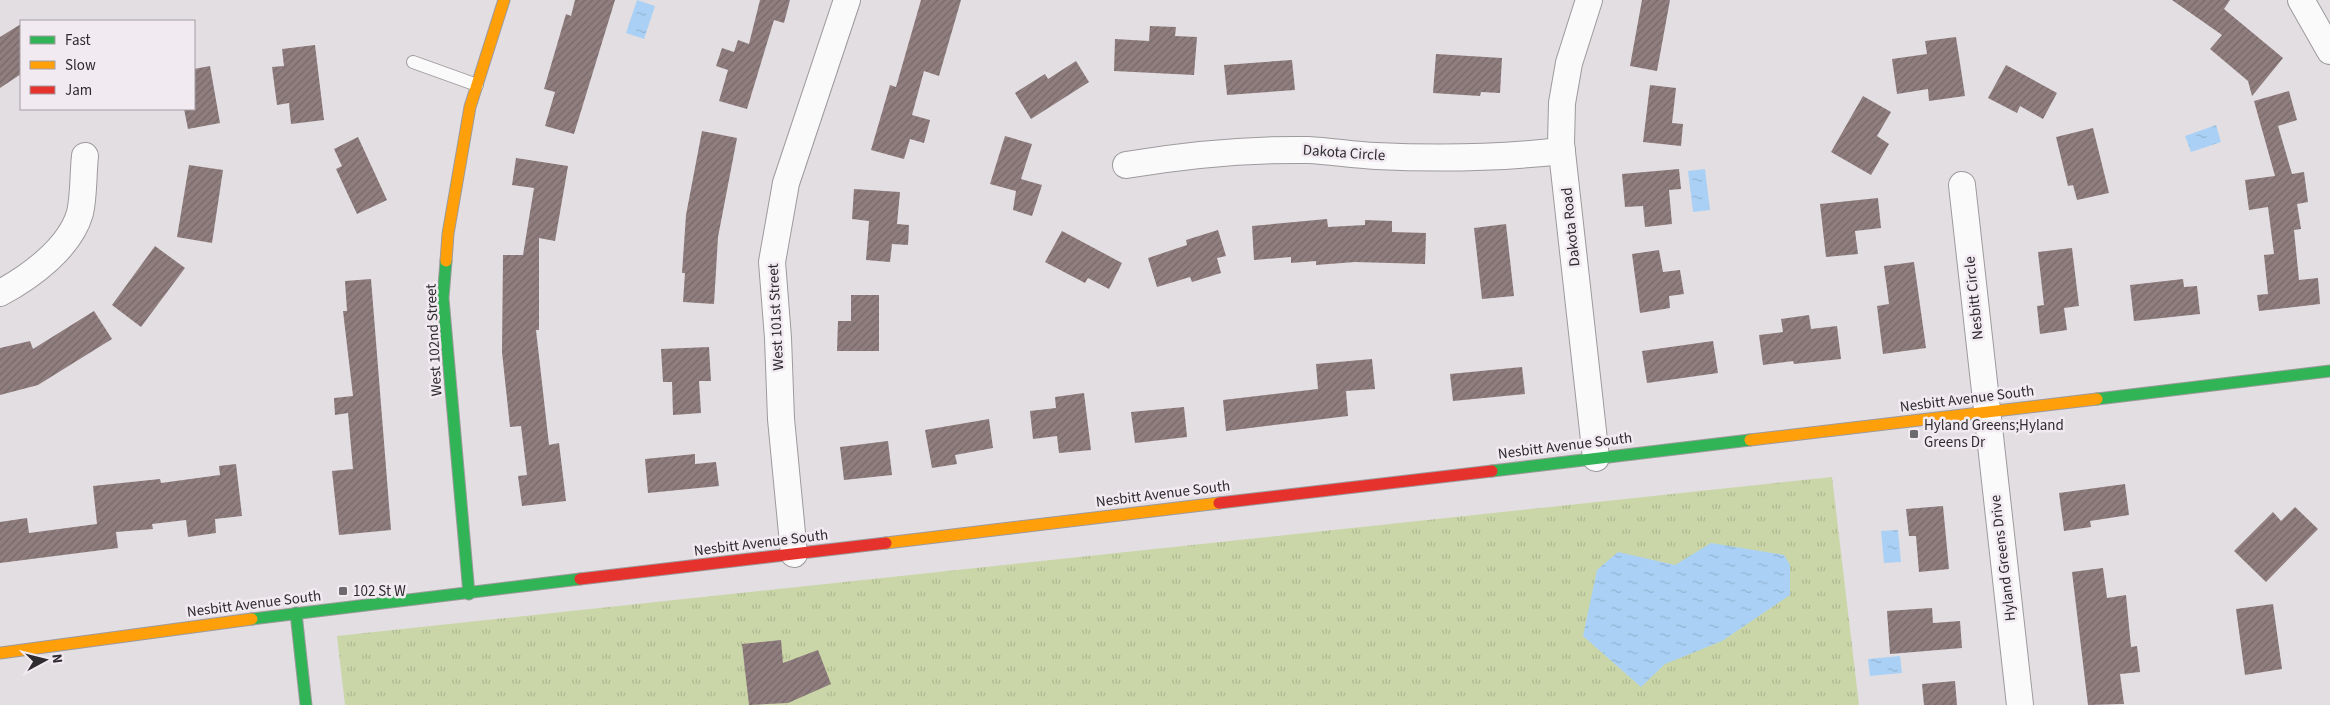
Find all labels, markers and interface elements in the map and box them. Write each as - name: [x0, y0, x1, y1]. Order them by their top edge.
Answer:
- legend: [20, 20, 195, 110]
- text: Fast: [65, 30, 91, 51]
- text: Slow: [65, 55, 96, 76]
- text: Jam: [65, 80, 92, 101]
- street label: Dakota Circle: [1302, 140, 1386, 166]
- street label: Dakota Road: [1556, 186, 1586, 268]
- street label: Nesbitt Circle: [1959, 255, 1989, 341]
- street label: West 101st Street: [763, 263, 789, 371]
- street label: West 102nd Street: [421, 283, 447, 397]
- street label: Nesbitt Avenue South: [1899, 380, 2035, 418]
- place label: Hyland Greens;Hyland Greens Dr: [1924, 415, 2064, 453]
- street label: Nesbitt Avenue South: [1497, 427, 1633, 465]
- marker: Hyland Greens;Hyland Greens Dr: [1908, 428, 1920, 440]
- street label: Nesbitt Avenue South: [1095, 475, 1231, 513]
- street label: Hyland Greens Drive: [1985, 494, 2021, 622]
- street label: Nesbitt Avenue South: [693, 524, 829, 562]
- place label: 102 St W: [353, 581, 406, 602]
- street label: Nesbitt Avenue South: [186, 585, 322, 623]
- marker: 102 St W: [337, 585, 349, 597]
- north arrow: [20, 635, 70, 685]
- text: N: [46, 653, 67, 664]

